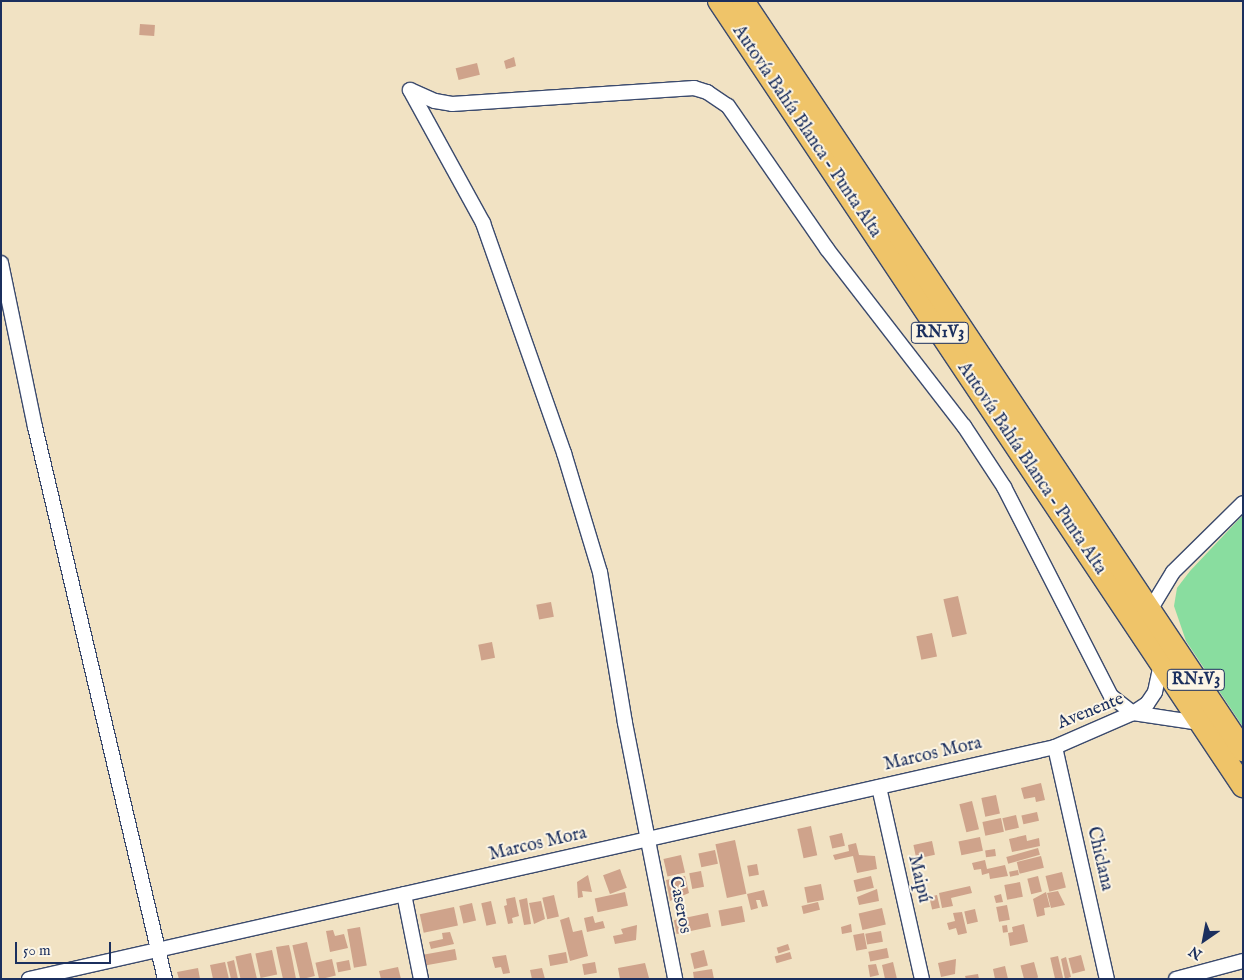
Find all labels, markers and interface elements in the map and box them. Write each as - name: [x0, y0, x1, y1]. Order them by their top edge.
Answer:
- street label: Autovía Bahía Blanca - Punta Alta: [727, 22, 885, 242]
- road number: RN1V3: [910, 319, 970, 346]
- street label: Autovía Bahía Blanca - Punta Alta: [952, 359, 1110, 579]
- road number: RN1V3: [1166, 666, 1226, 694]
- street label: Avenente: [1055, 689, 1127, 735]
- street label: Marcos Mora: [882, 733, 984, 777]
- street label: Marcos Mora: [487, 823, 589, 867]
- street label: Chiclana: [1081, 825, 1117, 893]
- street label: Maipú: [902, 853, 934, 905]
- street label: Caseros: [663, 875, 695, 935]
- north arrow: [1179, 915, 1229, 965]
- scale bar: [18, 932, 114, 964]
- text: 50 m: [23, 941, 51, 960]
- text: N: [1186, 942, 1206, 963]

